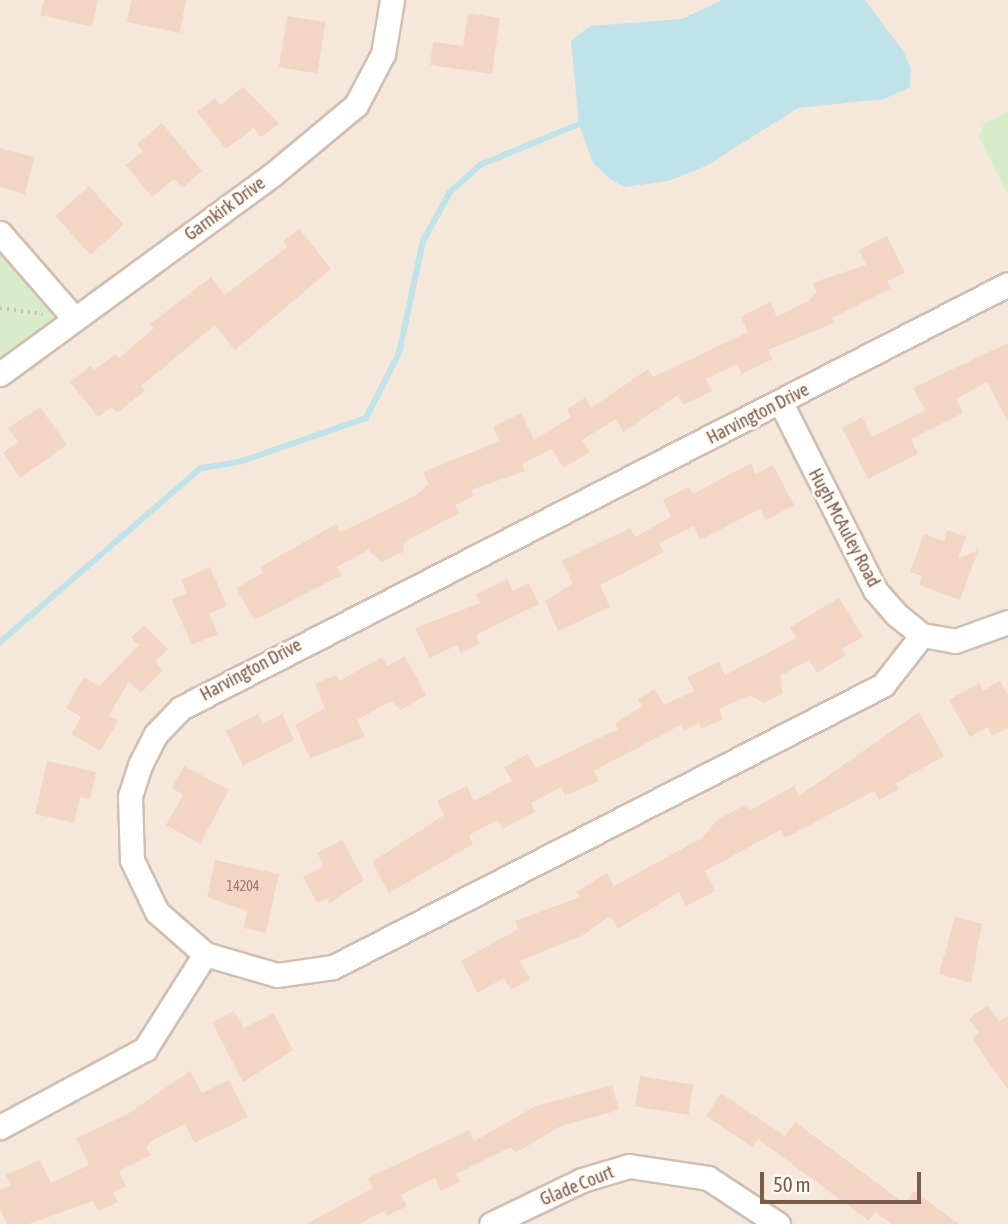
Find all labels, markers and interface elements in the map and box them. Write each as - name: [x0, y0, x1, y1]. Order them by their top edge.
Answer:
- street label: Garnkirk Drive: [181, 173, 269, 245]
- street label: Harvington Drive: [703, 379, 813, 449]
- street label: Hugh McAuley Road: [804, 465, 884, 591]
- street label: Harvington Drive: [197, 634, 305, 706]
- house number: 14204: [227, 878, 259, 894]
- scale bar: [763, 1158, 924, 1202]
- street label: Glade Court: [537, 1161, 617, 1211]
- text: 50 m: [773, 1172, 811, 1196]

